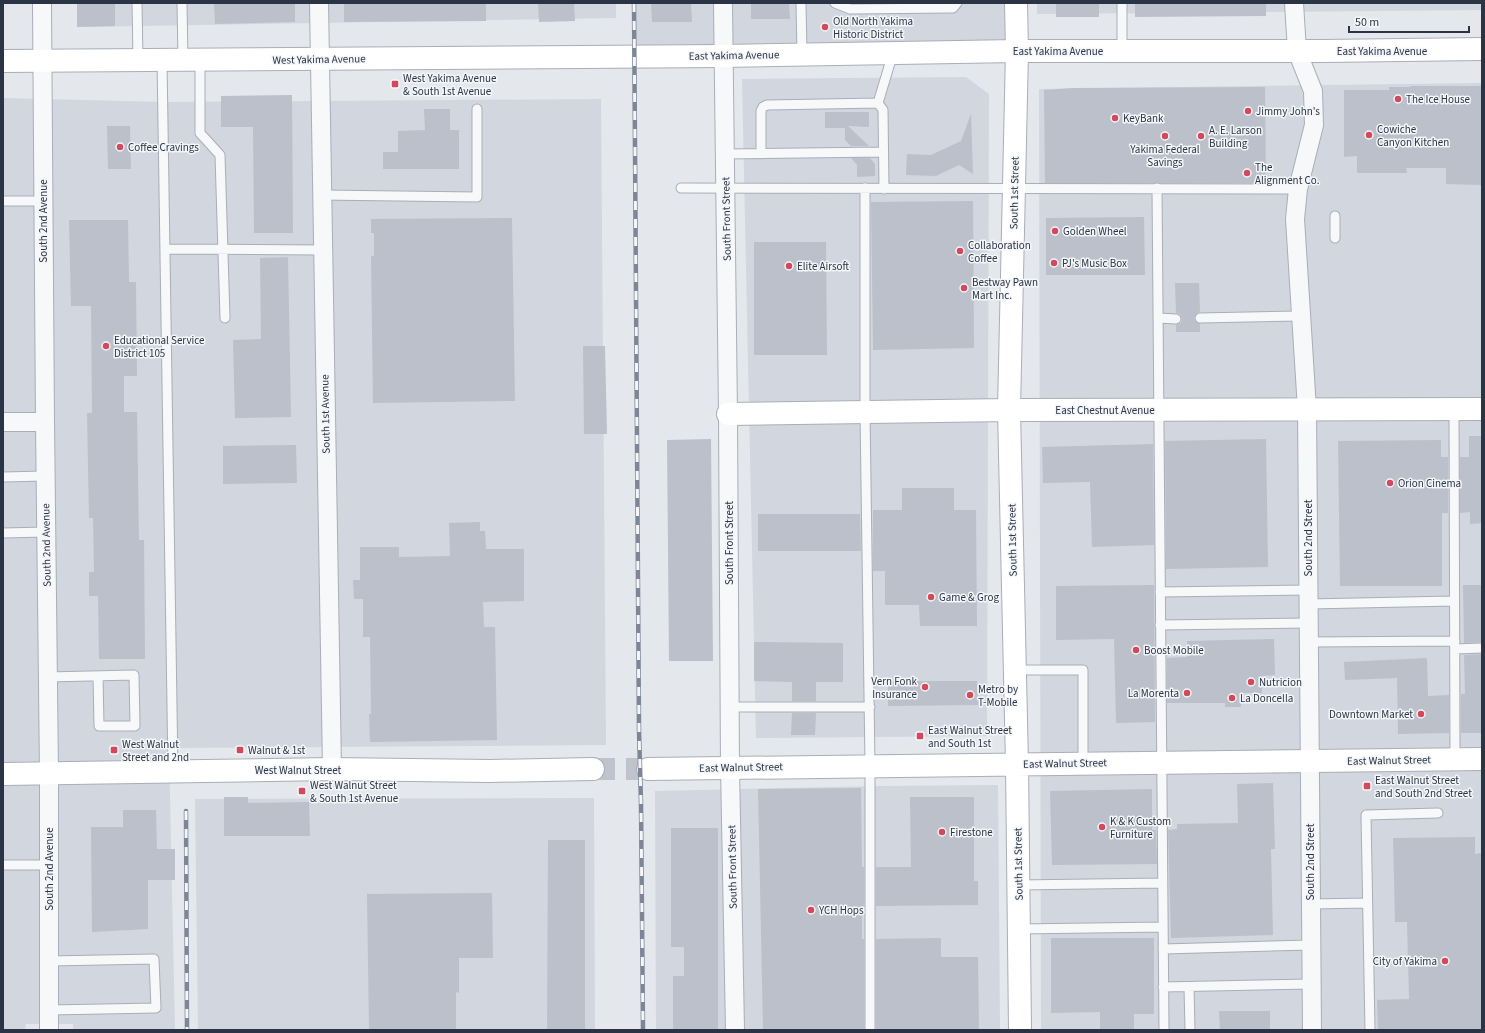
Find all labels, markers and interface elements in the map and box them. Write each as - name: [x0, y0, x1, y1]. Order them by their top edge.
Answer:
- scale bar: [1349, 8, 1469, 34]
- place label: Old North Yakima Historic District: [833, 14, 913, 42]
- text: 50 m: [1355, 14, 1379, 31]
- marker: Old North Yakima Historic District: [820, 22, 830, 32]
- street label: East Yakima Avenue: [1013, 44, 1104, 59]
- street label: East Yakima Avenue: [1337, 44, 1428, 59]
- street label: East Yakima Avenue: [689, 47, 780, 64]
- street label: West Yakima Avenue: [272, 51, 366, 68]
- place label: West Yakima Avenue & South 1st Avenue: [403, 71, 497, 99]
- marker: West Yakima Avenue & South 1st Avenue: [390, 79, 400, 89]
- place label: The Ice House: [1406, 92, 1471, 107]
- marker: The Ice House: [1393, 94, 1403, 104]
- place label: Jimmy John's: [1256, 104, 1320, 119]
- marker: Jimmy John's: [1243, 106, 1253, 116]
- place label: KeyBank: [1123, 111, 1164, 126]
- marker: KeyBank: [1110, 113, 1120, 123]
- place label: Cowiche Canyon Kitchen: [1377, 122, 1449, 150]
- place label: A. E. Larson Building: [1209, 123, 1262, 151]
- marker: Cowiche Canyon Kitchen: [1364, 130, 1374, 140]
- marker: Yakima Federal Savings: [1160, 131, 1170, 141]
- marker: A. E. Larson Building: [1196, 131, 1206, 141]
- place label: Coffee Cravings: [128, 140, 199, 155]
- marker: Coffee Cravings: [115, 142, 125, 152]
- place label: Yakima Federal Savings: [1129, 142, 1200, 170]
- street label: South 1st Street: [1006, 156, 1023, 230]
- place label: The Alignment Co.: [1255, 160, 1320, 188]
- marker: The Alignment Co.: [1242, 168, 1252, 178]
- street label: South Front Street: [718, 177, 735, 261]
- street label: South 2nd Avenue: [36, 179, 51, 263]
- place label: Golden Wheel: [1063, 224, 1127, 239]
- marker: Golden Wheel: [1050, 226, 1060, 236]
- place label: Collaboration Coffee: [968, 238, 1031, 266]
- marker: Collaboration Coffee: [955, 246, 965, 256]
- place label: PJ's Music Box: [1062, 256, 1127, 271]
- marker: PJ's Music Box: [1049, 258, 1059, 268]
- place label: Elite Airsoft: [797, 259, 850, 274]
- marker: Elite Airsoft: [784, 261, 794, 271]
- place label: Bestway Pawn Mart Inc.: [972, 275, 1038, 303]
- marker: Bestway Pawn Mart Inc.: [959, 283, 969, 293]
- place label: Educational Service District 105: [114, 333, 205, 361]
- marker: Educational Service District 105: [101, 341, 111, 351]
- street label: South 1st Avenue: [317, 374, 334, 454]
- street label: East Chestnut Avenue: [1055, 403, 1155, 418]
- place label: Orion Cinema: [1398, 476, 1461, 491]
- marker: Orion Cinema: [1385, 478, 1395, 488]
- street label: South 2nd Street: [1301, 499, 1316, 577]
- street label: South Front Street: [722, 501, 737, 585]
- street label: South 2nd Avenue: [38, 503, 55, 587]
- street label: South 1st Street: [1004, 503, 1021, 577]
- place label: Game & Grog: [939, 590, 999, 605]
- marker: Game & Grog: [926, 592, 936, 602]
- place label: Boost Mobile: [1144, 643, 1204, 658]
- marker: Boost Mobile: [1131, 645, 1141, 655]
- place label: Vern Fonk Insurance: [871, 674, 918, 702]
- place label: Nutricion: [1259, 675, 1302, 690]
- marker: Nutricion: [1246, 677, 1256, 687]
- marker: Vern Fonk Insurance: [920, 682, 930, 692]
- place label: Metro by T-Mobile: [978, 682, 1018, 710]
- place label: La Morenta: [1128, 686, 1179, 701]
- marker: La Morenta: [1182, 688, 1192, 698]
- marker: Metro by T-Mobile: [965, 690, 975, 700]
- place label: La Doncella: [1240, 691, 1293, 706]
- marker: La Doncella: [1227, 693, 1237, 703]
- place label: Downtown Market: [1329, 707, 1413, 722]
- marker: Downtown Market: [1416, 709, 1426, 719]
- place label: East Walnut Street and South 1st: [928, 723, 1012, 751]
- marker: East Walnut Street and South 1st: [915, 731, 925, 741]
- place label: West Walnut Street and 2nd: [122, 737, 189, 765]
- place label: Walnut & 1st: [248, 743, 305, 758]
- marker: West Walnut Street and 2nd: [109, 745, 119, 755]
- marker: Walnut & 1st: [235, 745, 245, 755]
- street label: East Walnut Street: [1347, 752, 1431, 769]
- street label: East Walnut Street: [1023, 755, 1107, 772]
- street label: East Walnut Street: [699, 759, 783, 776]
- street label: West Walnut Street: [255, 763, 342, 778]
- place label: East Walnut Street and South 2nd Street: [1375, 773, 1472, 801]
- place label: West Walnut Street & South 1st Avenue: [310, 778, 399, 806]
- marker: East Walnut Street and South 2nd Street: [1362, 781, 1372, 791]
- marker: West Walnut Street & South 1st Avenue: [297, 786, 307, 796]
- place label: K & K Custom Furniture: [1110, 814, 1171, 842]
- marker: K & K Custom Furniture: [1097, 822, 1107, 832]
- street label: South 2nd Street: [1303, 823, 1318, 901]
- street label: South Front Street: [724, 825, 741, 909]
- place label: Firestone: [950, 825, 993, 840]
- street label: South 2nd Avenue: [42, 827, 57, 911]
- marker: Firestone: [937, 827, 947, 837]
- street label: South 1st Street: [1010, 827, 1027, 901]
- place label: YCH Hops: [818, 903, 864, 918]
- marker: YCH Hops: [806, 905, 816, 915]
- place label: City of Yakima: [1373, 954, 1437, 969]
- marker: City of Yakima: [1440, 956, 1450, 966]

